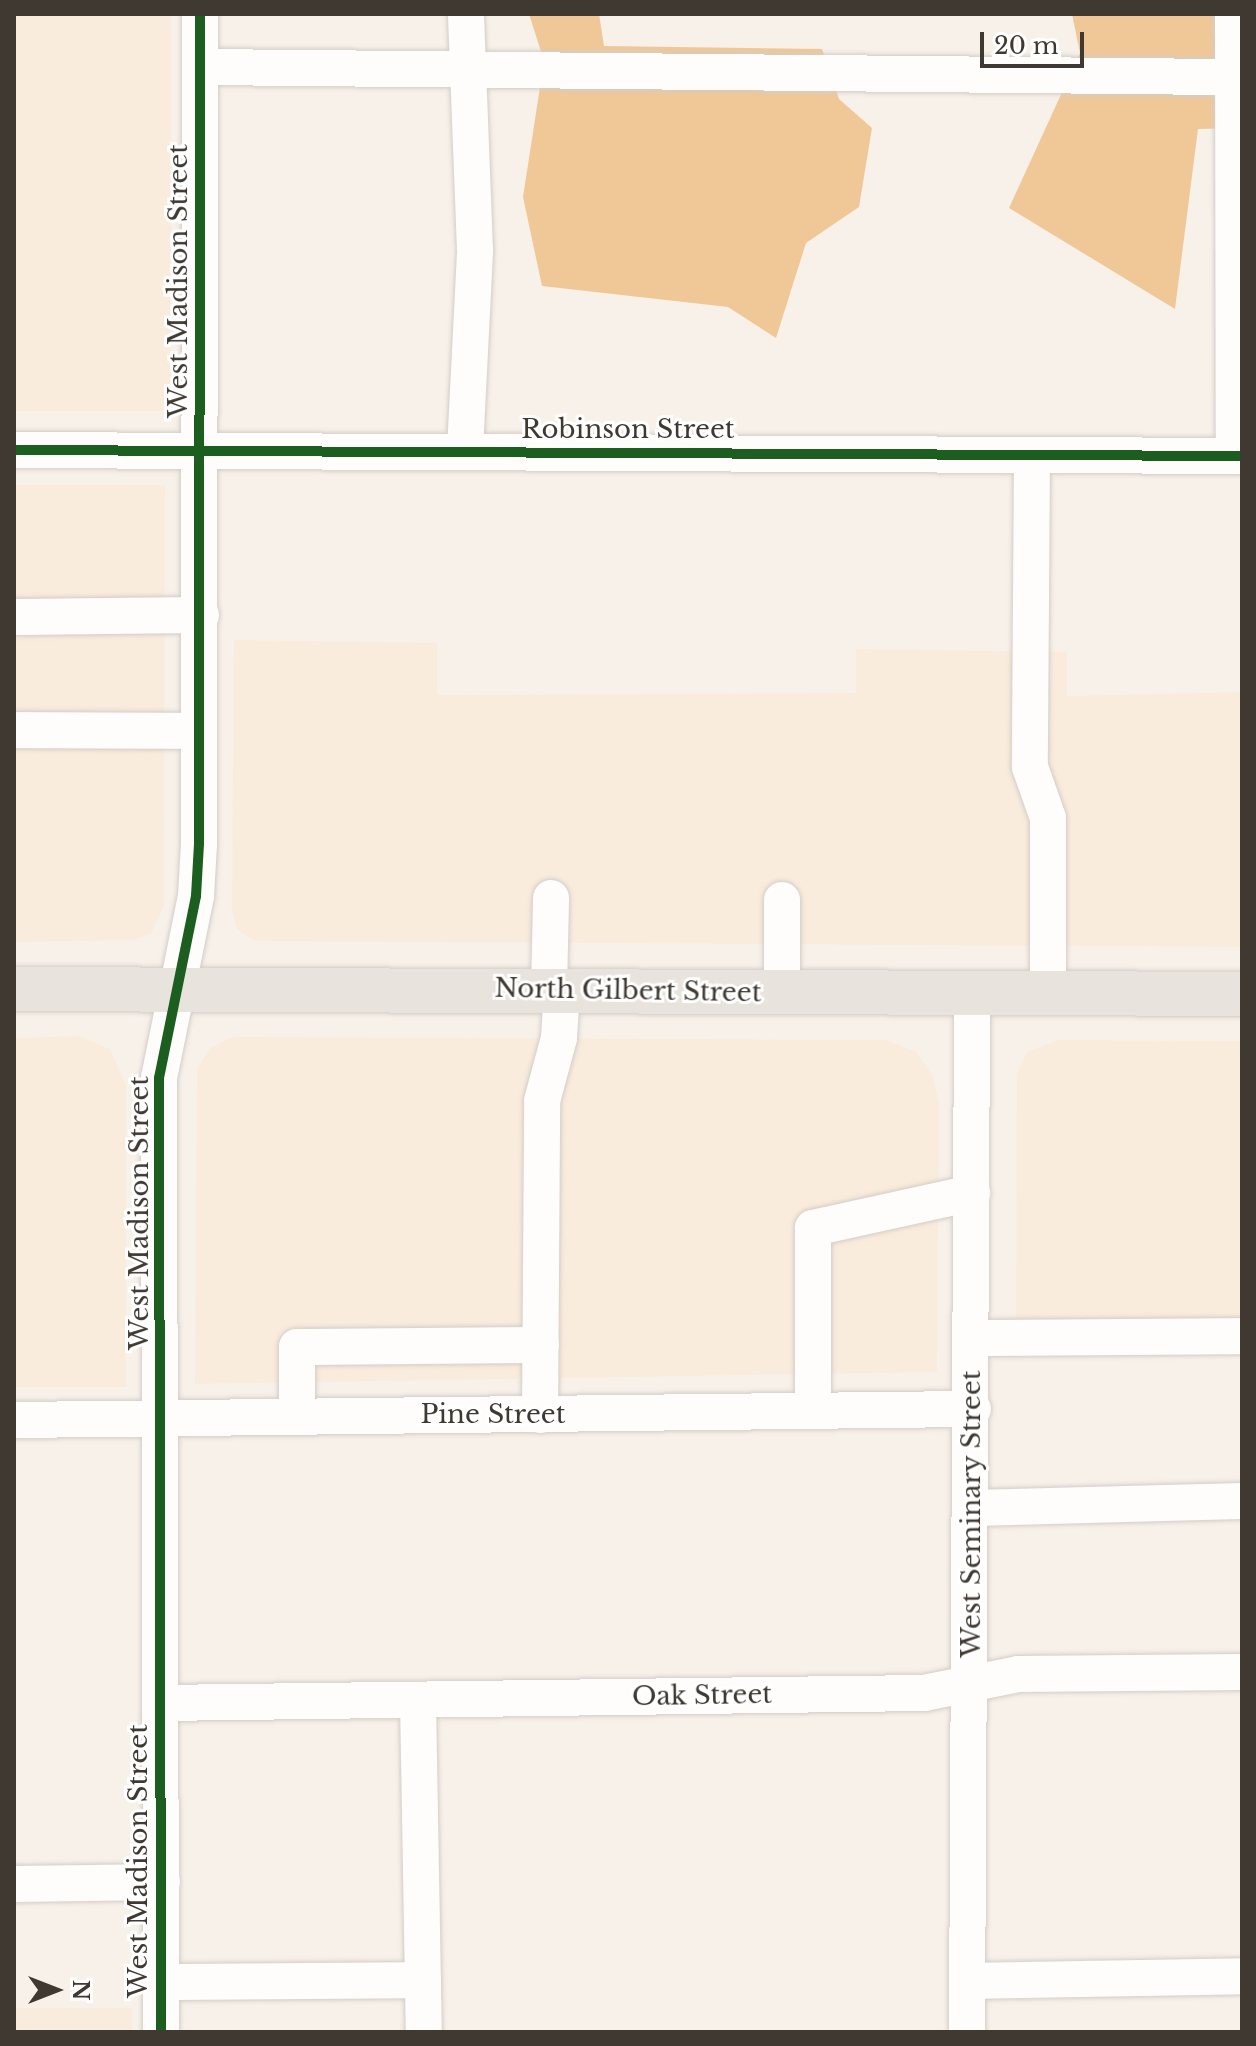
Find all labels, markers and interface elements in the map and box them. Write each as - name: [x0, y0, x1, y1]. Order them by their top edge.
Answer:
- scale bar: [984, 16, 1088, 66]
- text: 20 m: [994, 31, 1059, 60]
- street label: West Madison Street: [163, 144, 195, 418]
- street label: Robinson Street: [521, 414, 735, 446]
- street label: North Gilbert Street: [494, 973, 762, 1009]
- street label: West Madison Street: [124, 1076, 156, 1350]
- street label: West Seminary Street: [956, 1370, 988, 1658]
- street label: Pine Street: [420, 1399, 566, 1431]
- street label: Oak Street: [631, 1679, 773, 1713]
- street label: West Madison Street: [123, 1724, 155, 1998]
- north arrow: [16, 1950, 96, 2030]
- text: N: [67, 1980, 94, 2000]

